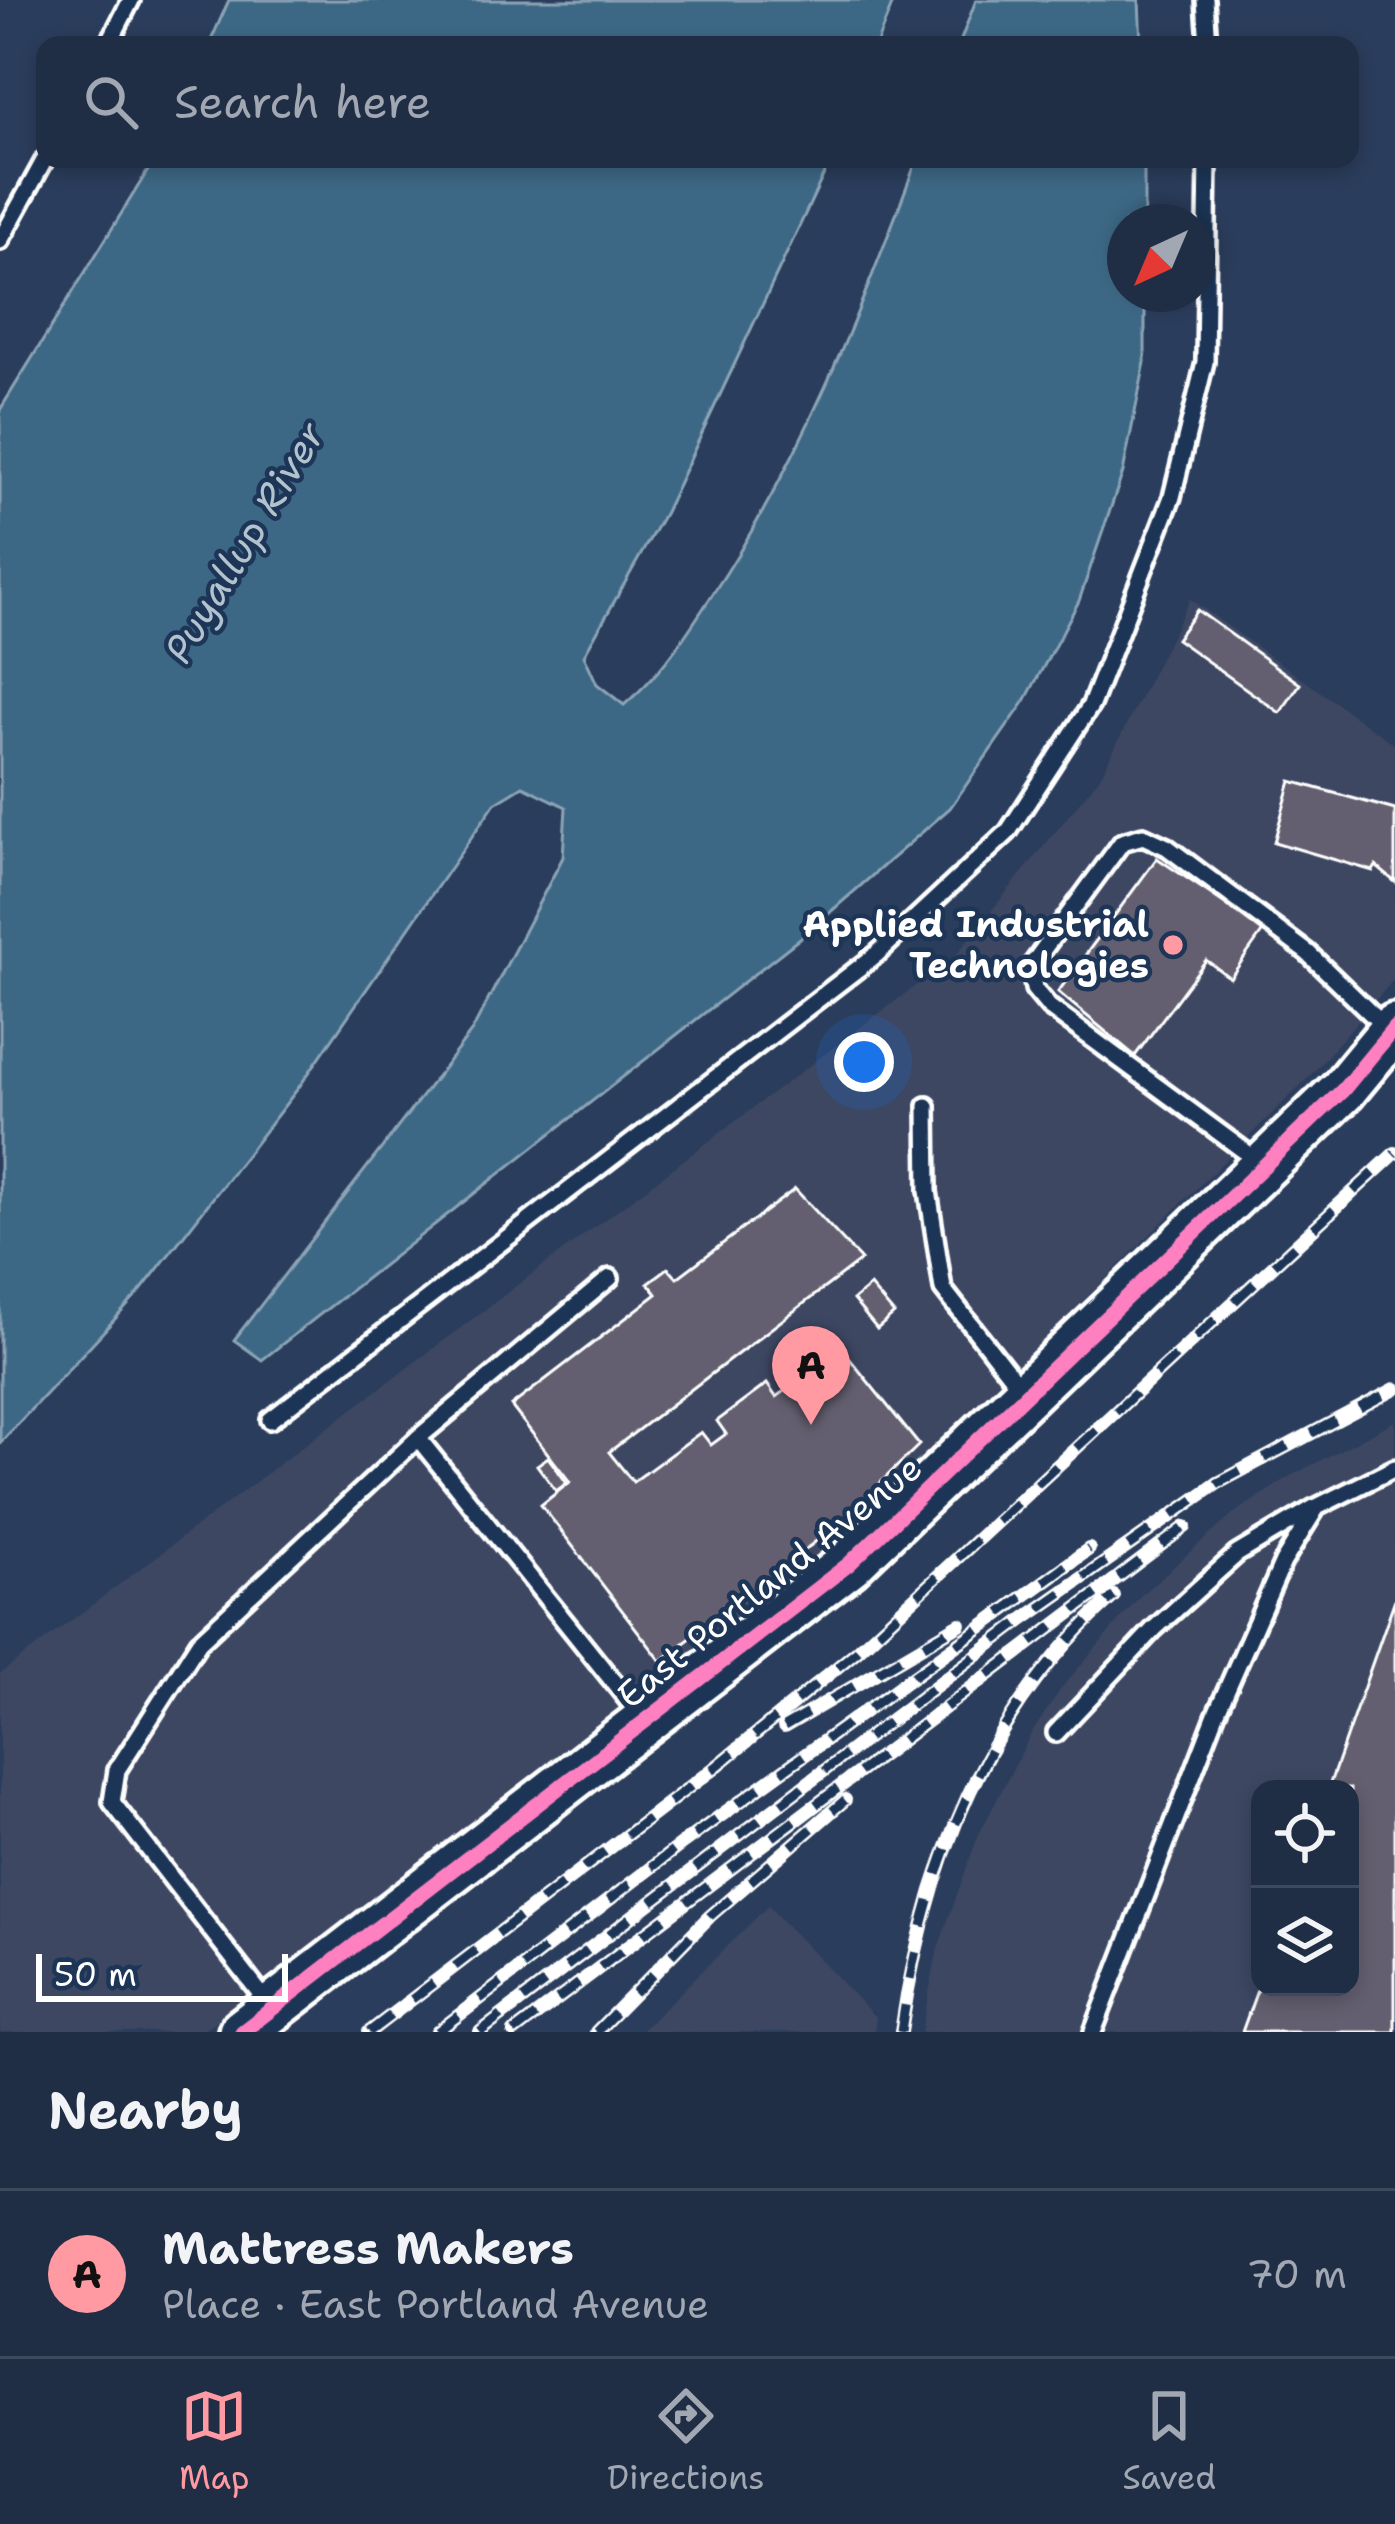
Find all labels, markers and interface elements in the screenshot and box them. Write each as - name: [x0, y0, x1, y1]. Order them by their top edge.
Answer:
- search box: [36, 36, 1359, 168]
- icon: search: [78, 69, 144, 135]
- text: Search here: [174, 72, 431, 132]
- north arrow: [1107, 204, 1215, 312]
- water label: Puyallup River: [152, 411, 337, 672]
- place label: Applied Industrial Technologies: [802, 900, 1149, 990]
- marker: Applied Industrial Technologies: [1160, 932, 1186, 958]
- your location: [834, 1032, 894, 1092]
- pin: A: [772, 1326, 850, 1425]
- street label: East Portland Avenue: [607, 1443, 932, 1720]
- map controls: [1251, 1780, 1359, 1996]
- button: locate: [1251, 1780, 1359, 1888]
- button: layers: [1251, 1888, 1359, 1996]
- scale bar: [36, 1948, 288, 2001]
- text: 50 m: [54, 1952, 137, 1997]
- text: Nearby: [48, 2076, 243, 2144]
- text: Mattress Makers: [162, 2218, 574, 2278]
- text: A: [72, 2248, 102, 2300]
- text: 70 m: [1246, 2248, 1347, 2300]
- text: Place · East Portland Avenue: [162, 2278, 709, 2330]
- tab: Map: [179, 2383, 250, 2500]
- tab: Directions: [607, 2383, 765, 2500]
- tab: Saved: [1122, 2383, 1216, 2500]

